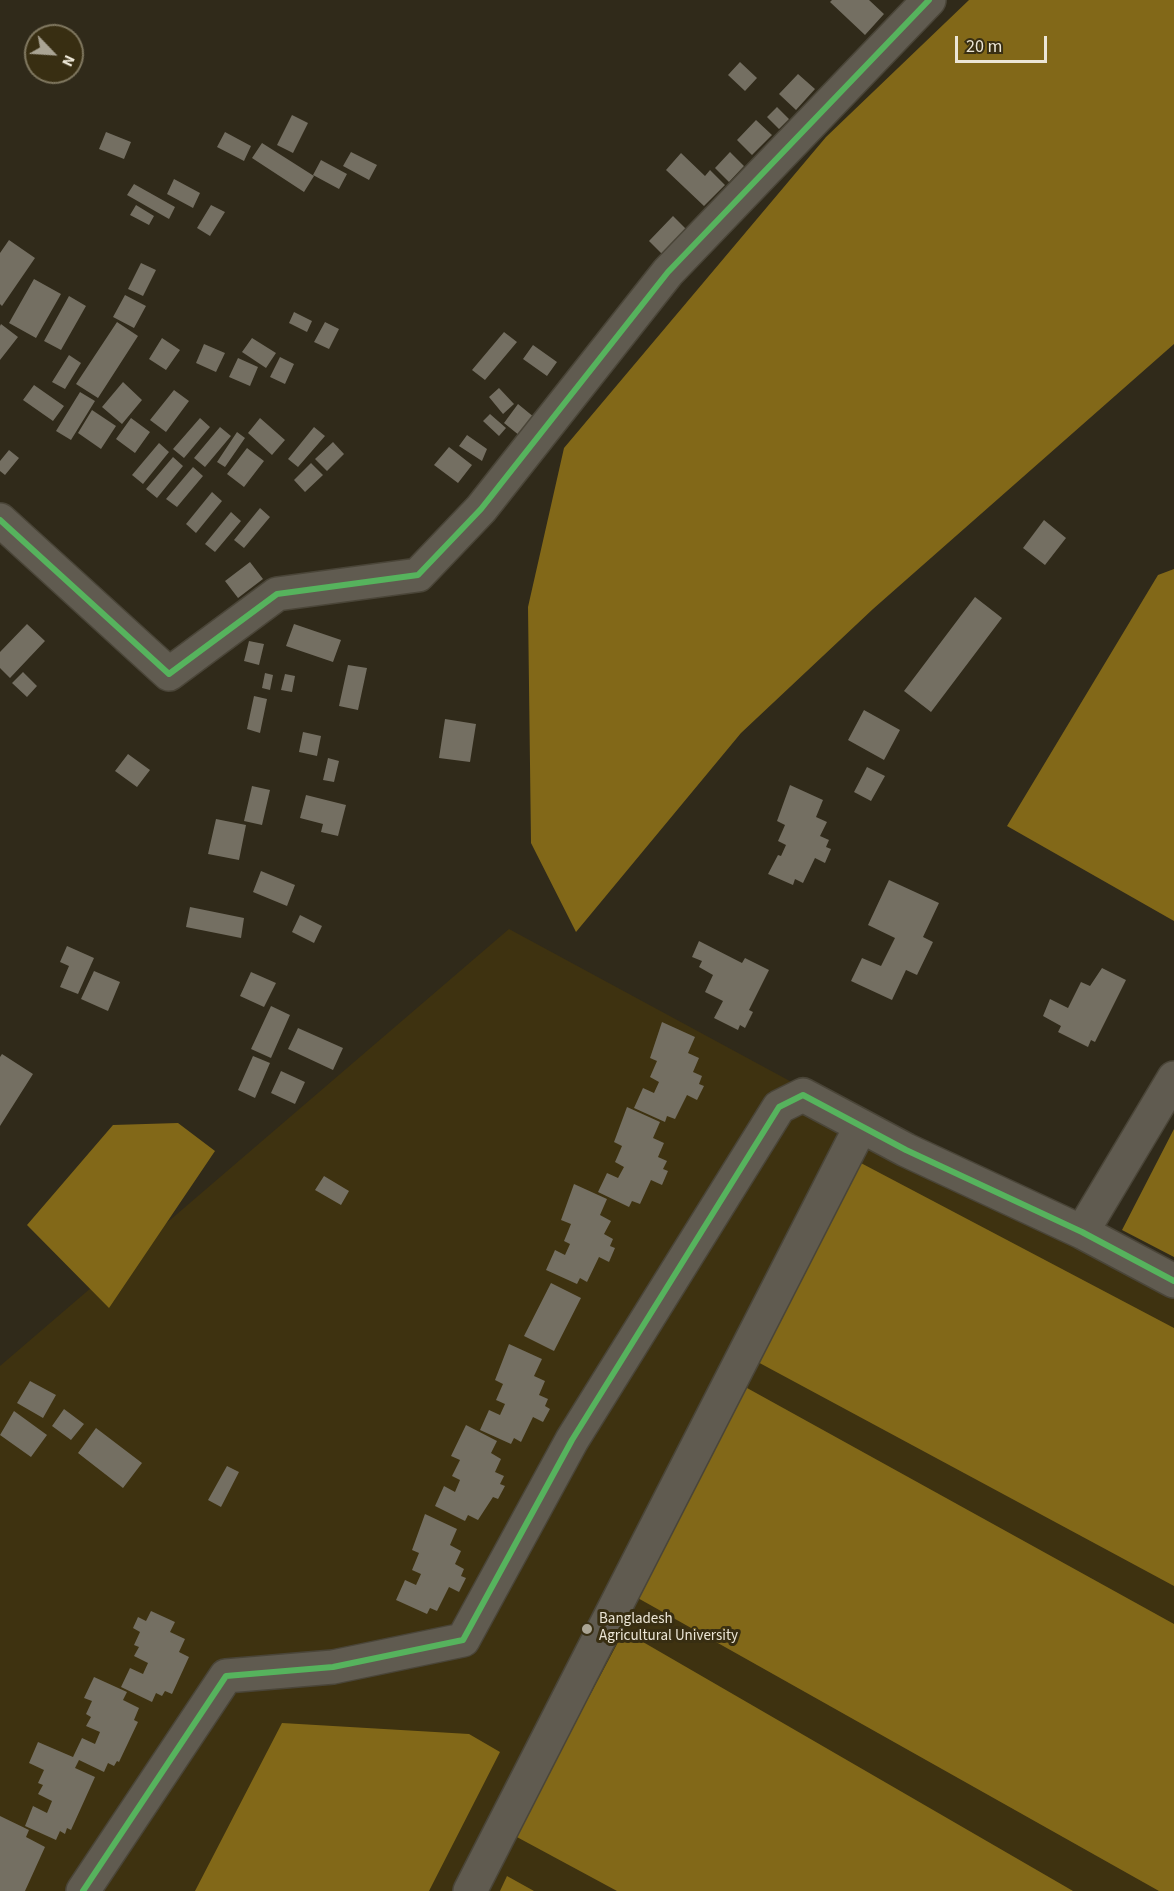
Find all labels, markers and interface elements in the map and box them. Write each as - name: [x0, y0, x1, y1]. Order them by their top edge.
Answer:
- north arrow: [24, 24, 84, 84]
- scale bar: [958, 24, 1050, 62]
- text: 20 m: [966, 34, 1002, 59]
- text: N: [56, 51, 81, 70]
- place label: Bangladesh Agricultural University: [599, 1611, 738, 1646]
- marker: Bangladesh Agricultural University: [580, 1622, 594, 1636]

